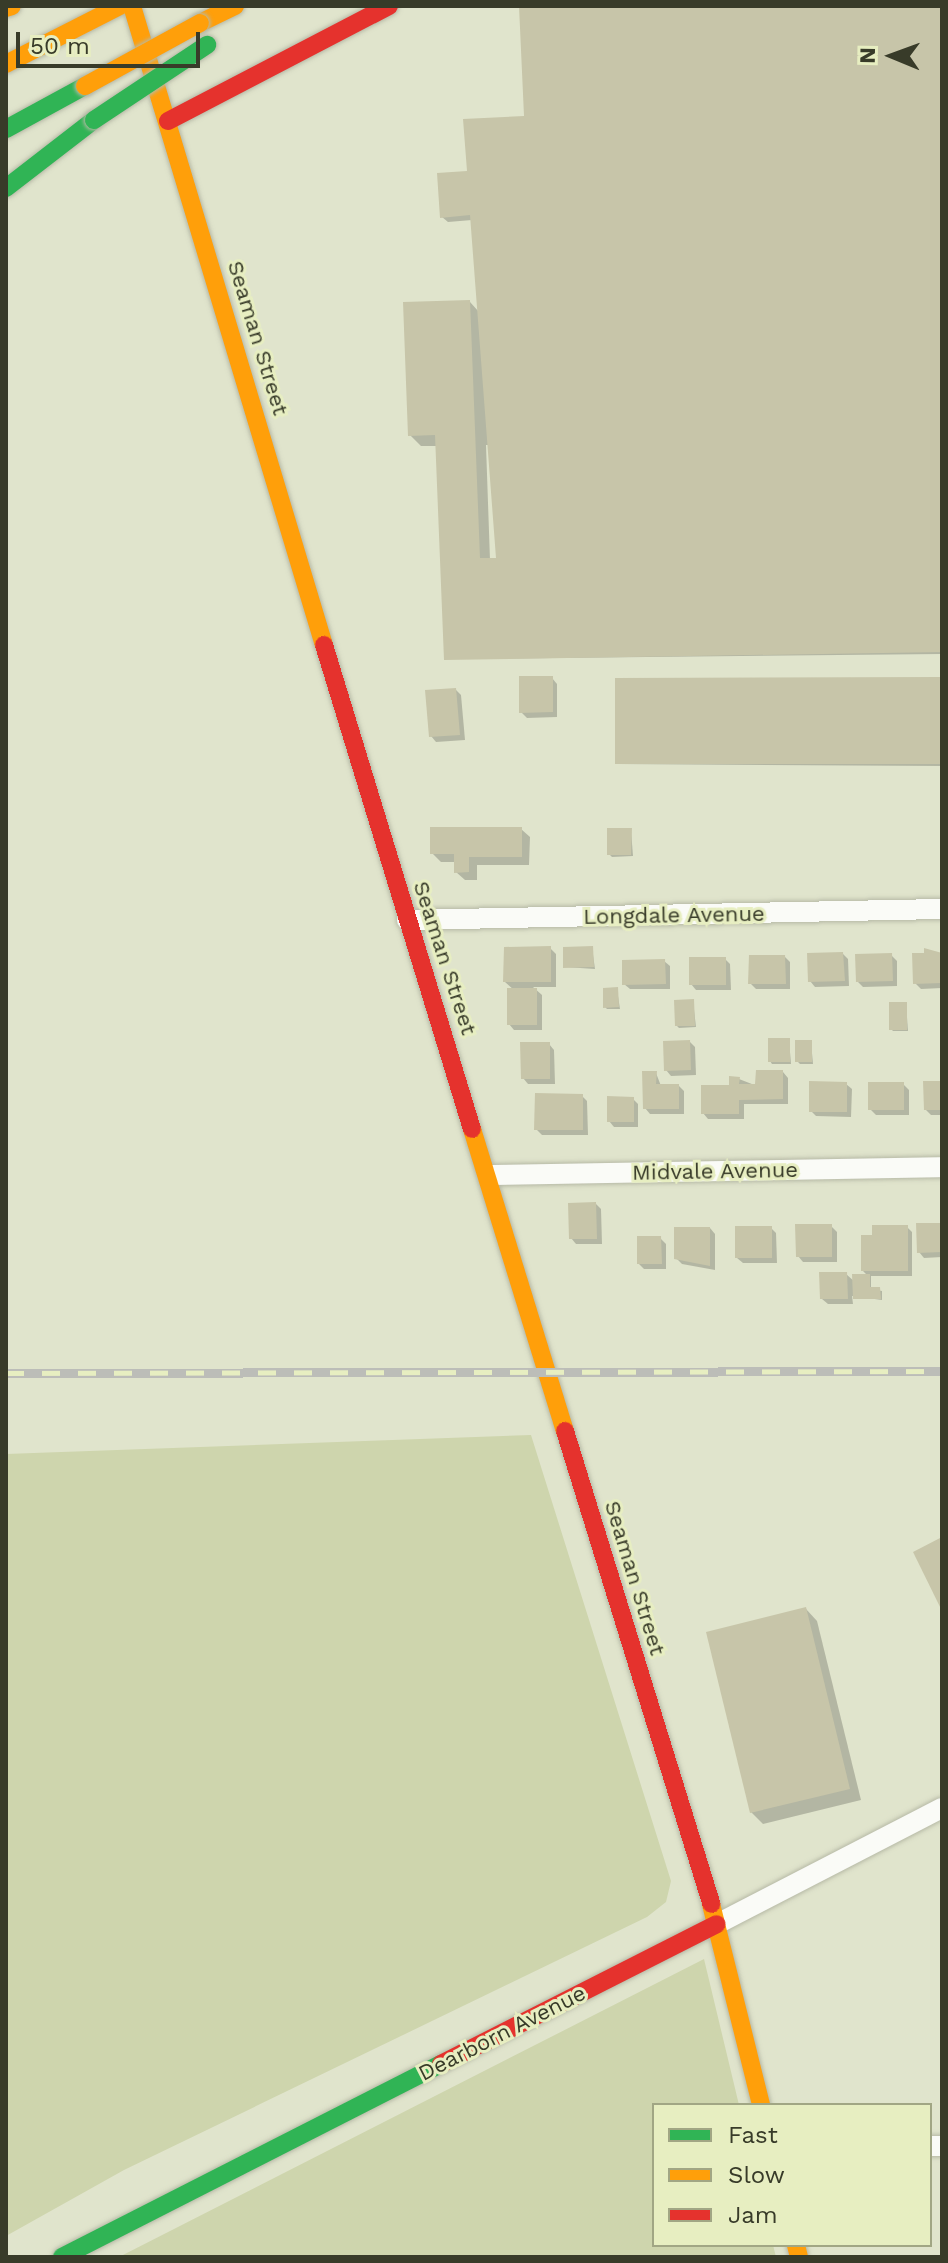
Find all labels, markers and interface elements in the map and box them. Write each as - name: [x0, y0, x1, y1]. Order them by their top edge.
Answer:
- scale bar: [20, 16, 204, 66]
- north arrow: [852, 16, 932, 96]
- text: 50 m: [30, 32, 90, 60]
- text: N: [855, 47, 880, 64]
- street label: Seaman Street: [222, 258, 294, 418]
- street label: Seaman Street: [408, 878, 482, 1038]
- street label: Longdale Avenue: [583, 900, 765, 930]
- street label: Midvale Avenue: [631, 1156, 799, 1186]
- street label: Seaman Street: [599, 1498, 671, 1658]
- street label: Dearborn Avenue: [414, 1979, 590, 2087]
- legend: [652, 2103, 932, 2247]
- text: Fast: [728, 2121, 778, 2149]
- text: Slow: [728, 2161, 785, 2189]
- text: Jam: [728, 2201, 778, 2229]

